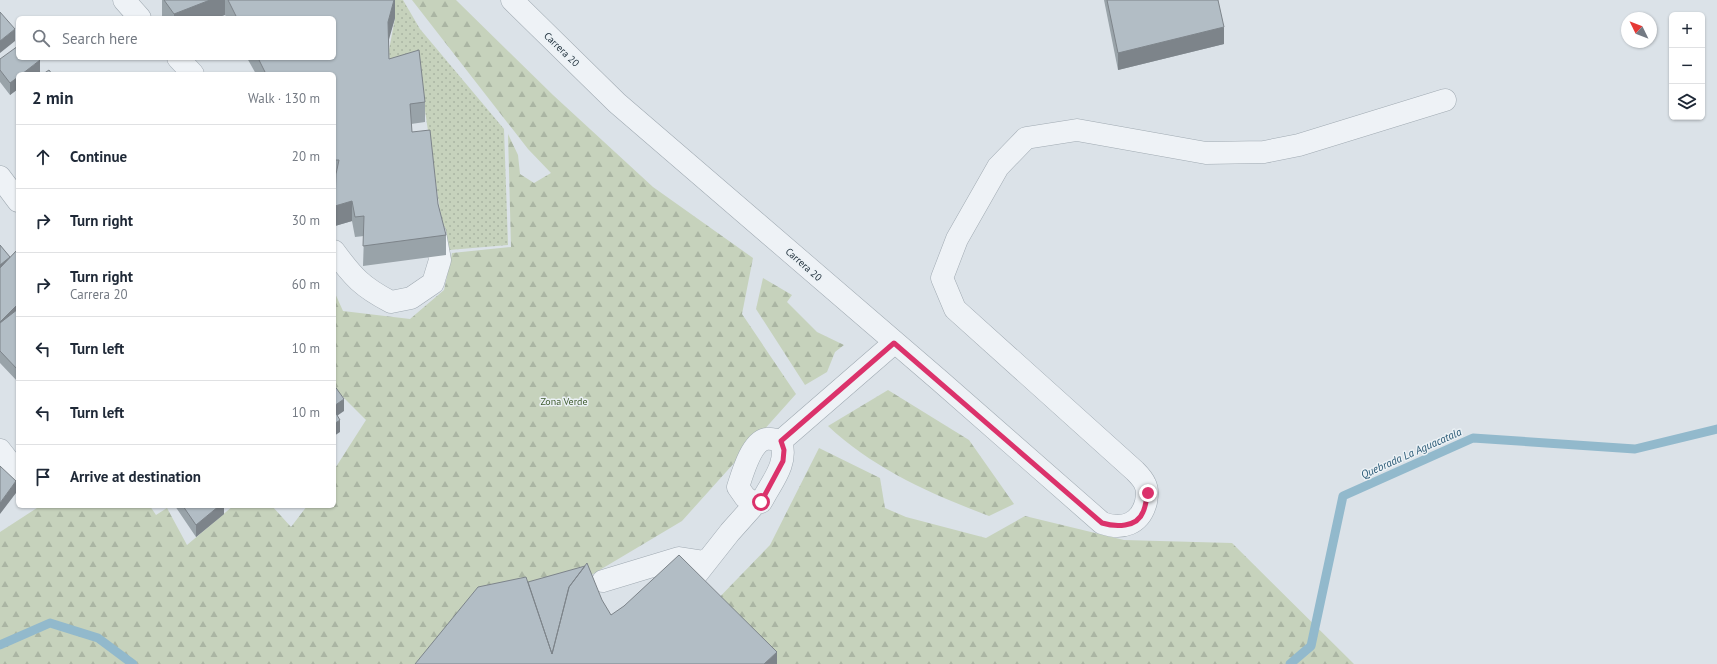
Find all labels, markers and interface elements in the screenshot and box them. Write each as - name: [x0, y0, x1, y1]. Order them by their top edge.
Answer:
- north arrow: [1621, 12, 1657, 48]
- map controls: [1669, 12, 1705, 120]
- button: +: [1669, 12, 1705, 48]
- search box: [16, 16, 336, 60]
- icon: search: [30, 27, 52, 49]
- text: Search here: [62, 29, 138, 48]
- street label: Carrera 20: [541, 29, 582, 70]
- button: −: [1669, 48, 1705, 84]
- button: layers: [1669, 84, 1705, 120]
- text: 2 min: [32, 87, 73, 109]
- text: Walk · 130 m: [248, 90, 320, 107]
- icon: ahead: [32, 146, 54, 168]
- text: Continue: [70, 147, 127, 166]
- text: 20 m: [292, 148, 320, 165]
- icon: right: [32, 210, 54, 232]
- text: Turn right: [70, 211, 133, 230]
- text: 30 m: [292, 212, 320, 229]
- street label: Carrera 20: [783, 245, 825, 284]
- text: Turn right: [70, 267, 133, 286]
- icon: right: [32, 274, 54, 296]
- text: 60 m: [292, 276, 320, 293]
- text: Carrera 20: [70, 286, 128, 303]
- icon: left: [32, 338, 54, 360]
- text: Turn left: [70, 339, 124, 358]
- text: 10 m: [292, 340, 320, 357]
- park label: Zona Verde: [540, 395, 588, 408]
- icon: left: [32, 402, 54, 424]
- text: Turn left: [70, 403, 124, 422]
- text: 10 m: [292, 404, 320, 421]
- water label: Quebrada La Aguacatala: [1358, 424, 1464, 482]
- icon: arrive: [32, 466, 54, 488]
- text: Arrive at destination: [70, 467, 201, 486]
- route end: [1139, 484, 1157, 502]
- route start: [752, 493, 770, 511]

